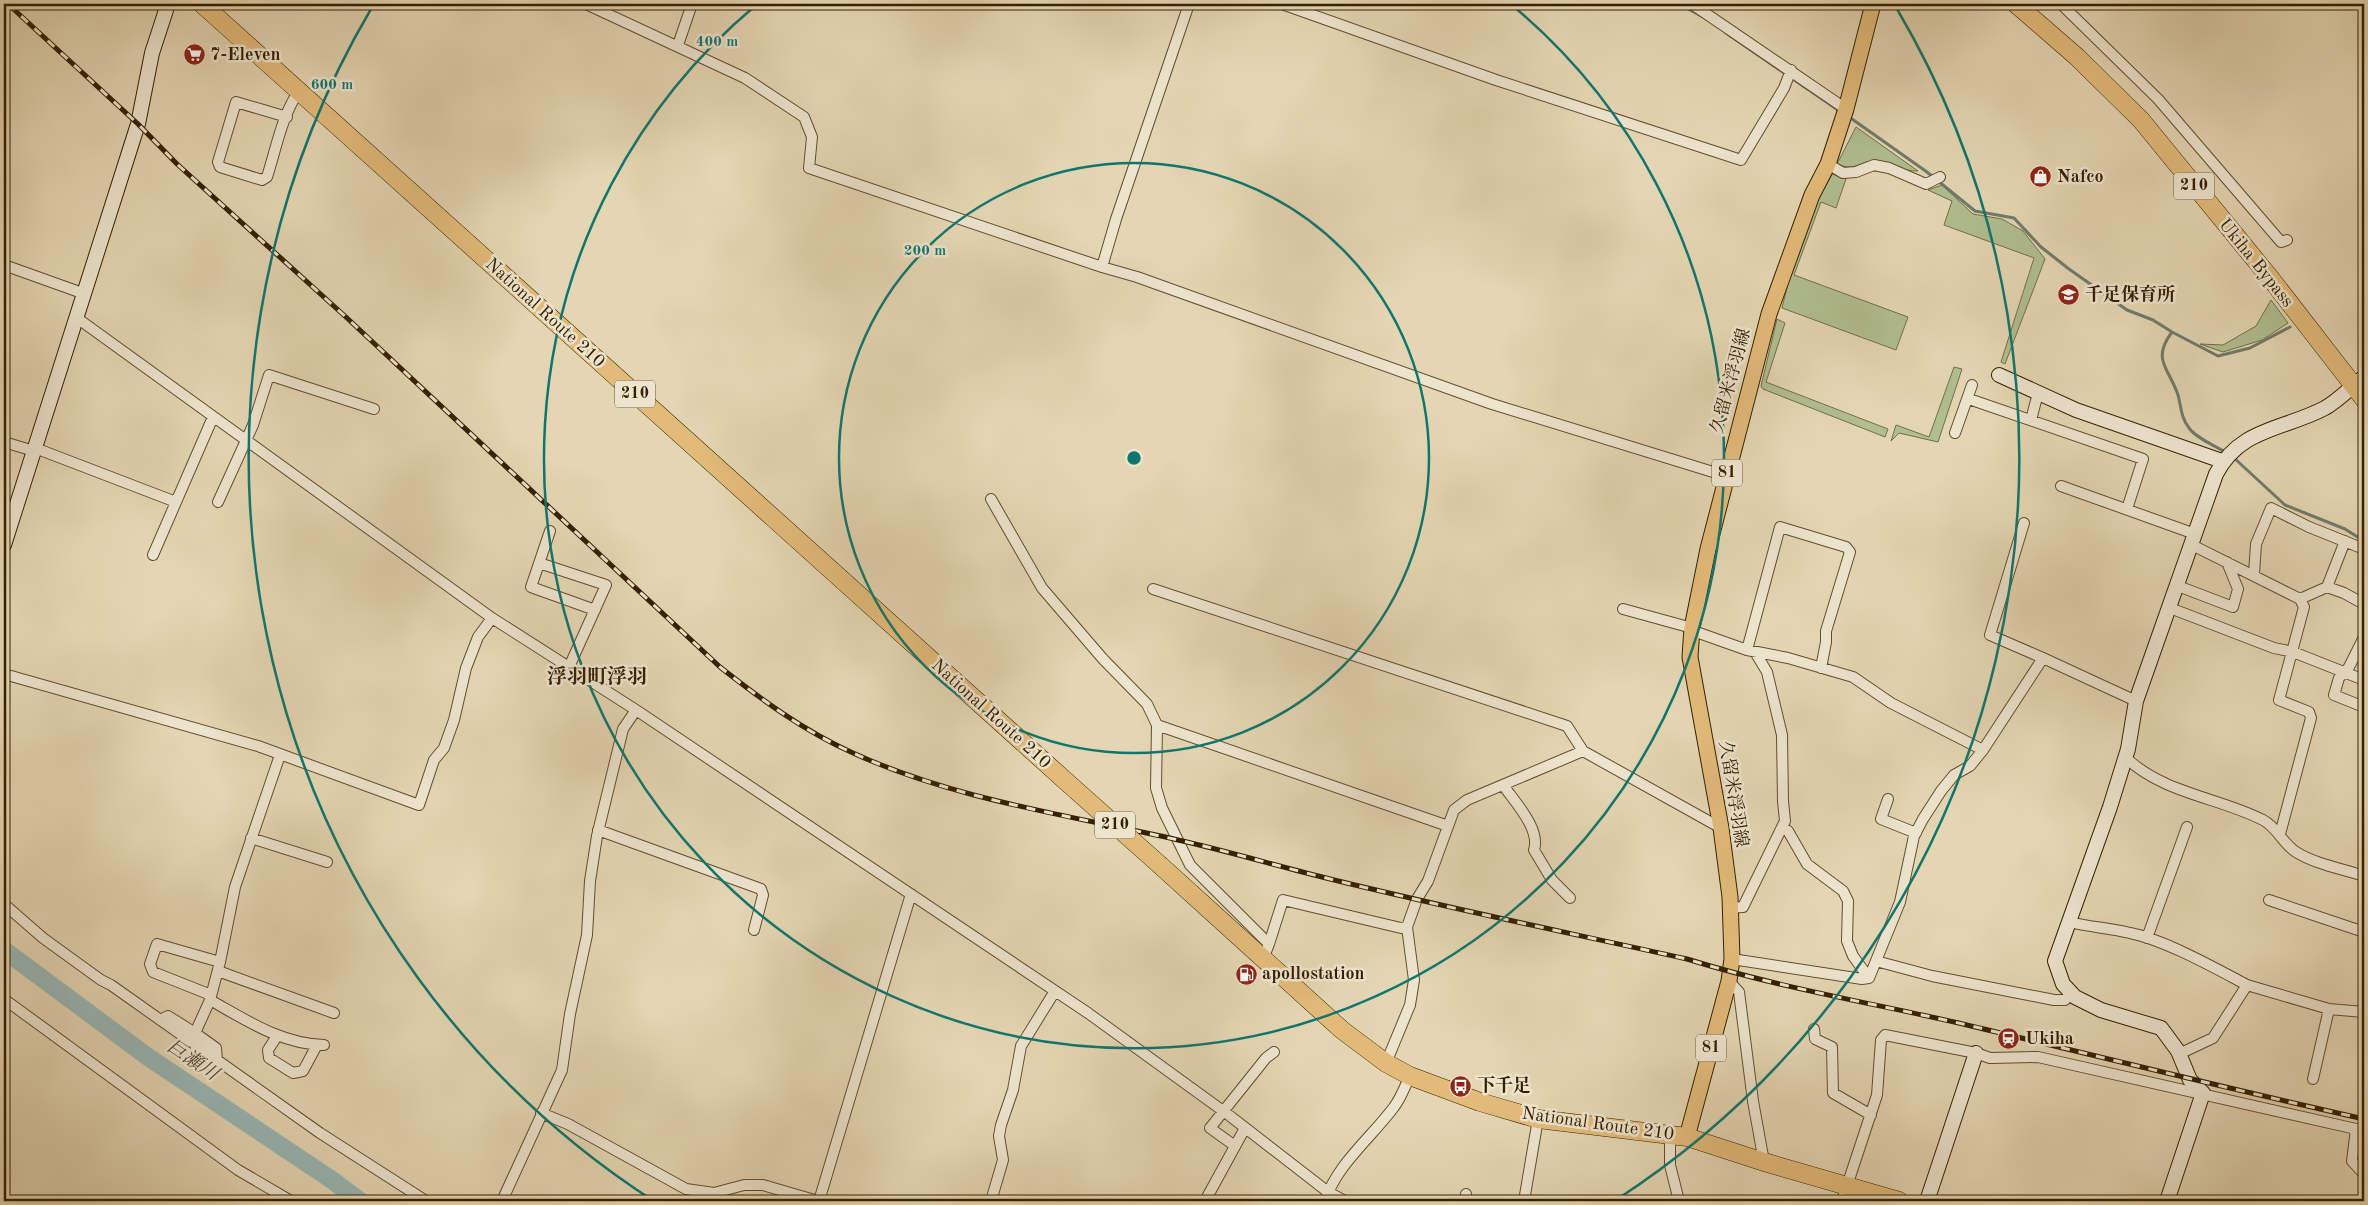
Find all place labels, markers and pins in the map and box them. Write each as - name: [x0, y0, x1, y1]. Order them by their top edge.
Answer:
- supermarket icon: 7-Eleven: [182, 43, 206, 67]
- place label: 7-Eleven: [210, 46, 281, 64]
- shop icon: Nafco: [2029, 165, 2053, 189]
- place label: Nafco: [2057, 168, 2104, 186]
- school or university icon: 千足保育所: [2057, 283, 2081, 307]
- place label: 千足保育所: [2085, 284, 2175, 304]
- centre of rings: [1125, 449, 1143, 467]
- fuel station icon: apollostation: [1234, 962, 1258, 986]
- place label: apollostation: [1262, 965, 1365, 983]
- station icon: Ukiha: [1997, 1027, 2021, 1051]
- place label: Ukiha: [2025, 1030, 2074, 1048]
- bus stop icon: 下千足: [1449, 1074, 1473, 1098]
- place label: 下千足: [1477, 1075, 1531, 1095]

